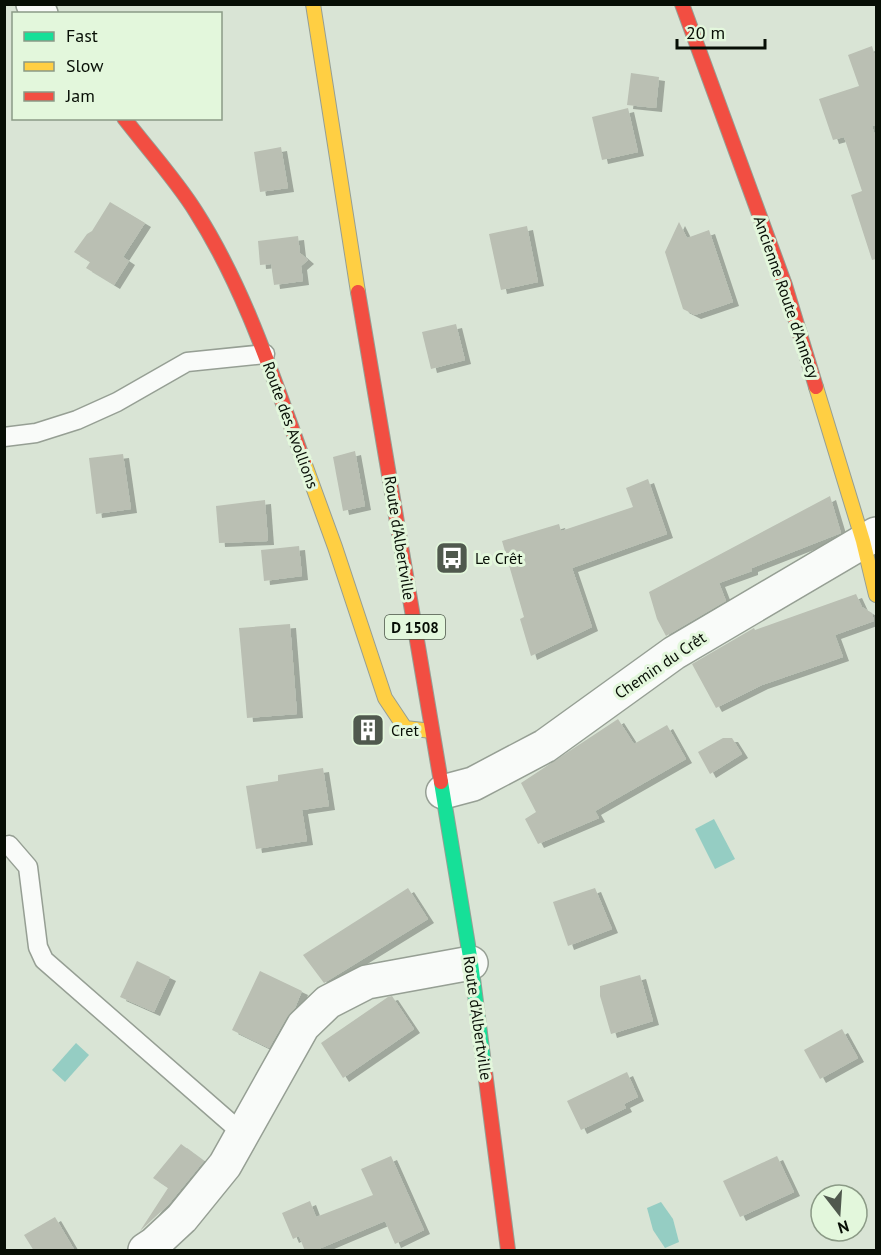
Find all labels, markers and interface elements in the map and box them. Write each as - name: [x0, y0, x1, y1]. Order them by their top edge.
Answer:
- legend: [12, 12, 222, 120]
- scale bar: [677, 12, 766, 50]
- text: 20 m: [686, 21, 725, 44]
- text: Fast: [66, 24, 98, 47]
- text: Slow: [66, 54, 104, 77]
- text: Jam: [65, 84, 95, 107]
- street label: Ancienne Route d'Annecy: [750, 213, 824, 381]
- street label: Route des Avollions: [259, 359, 323, 491]
- street label: Route d'Albertville: [380, 475, 420, 601]
- bus stop icon: Le Crêt: [434, 540, 470, 576]
- place label: Le Crêt: [475, 548, 523, 568]
- road number: D 1508: [385, 615, 445, 639]
- street label: Chemin du Crêt: [611, 627, 710, 703]
- building icon: Cret: [350, 712, 386, 748]
- place label: Cret: [391, 720, 419, 740]
- street label: Route d'Albertville: [459, 955, 497, 1081]
- north arrow: [809, 1183, 869, 1243]
- text: N: [835, 1216, 851, 1238]

